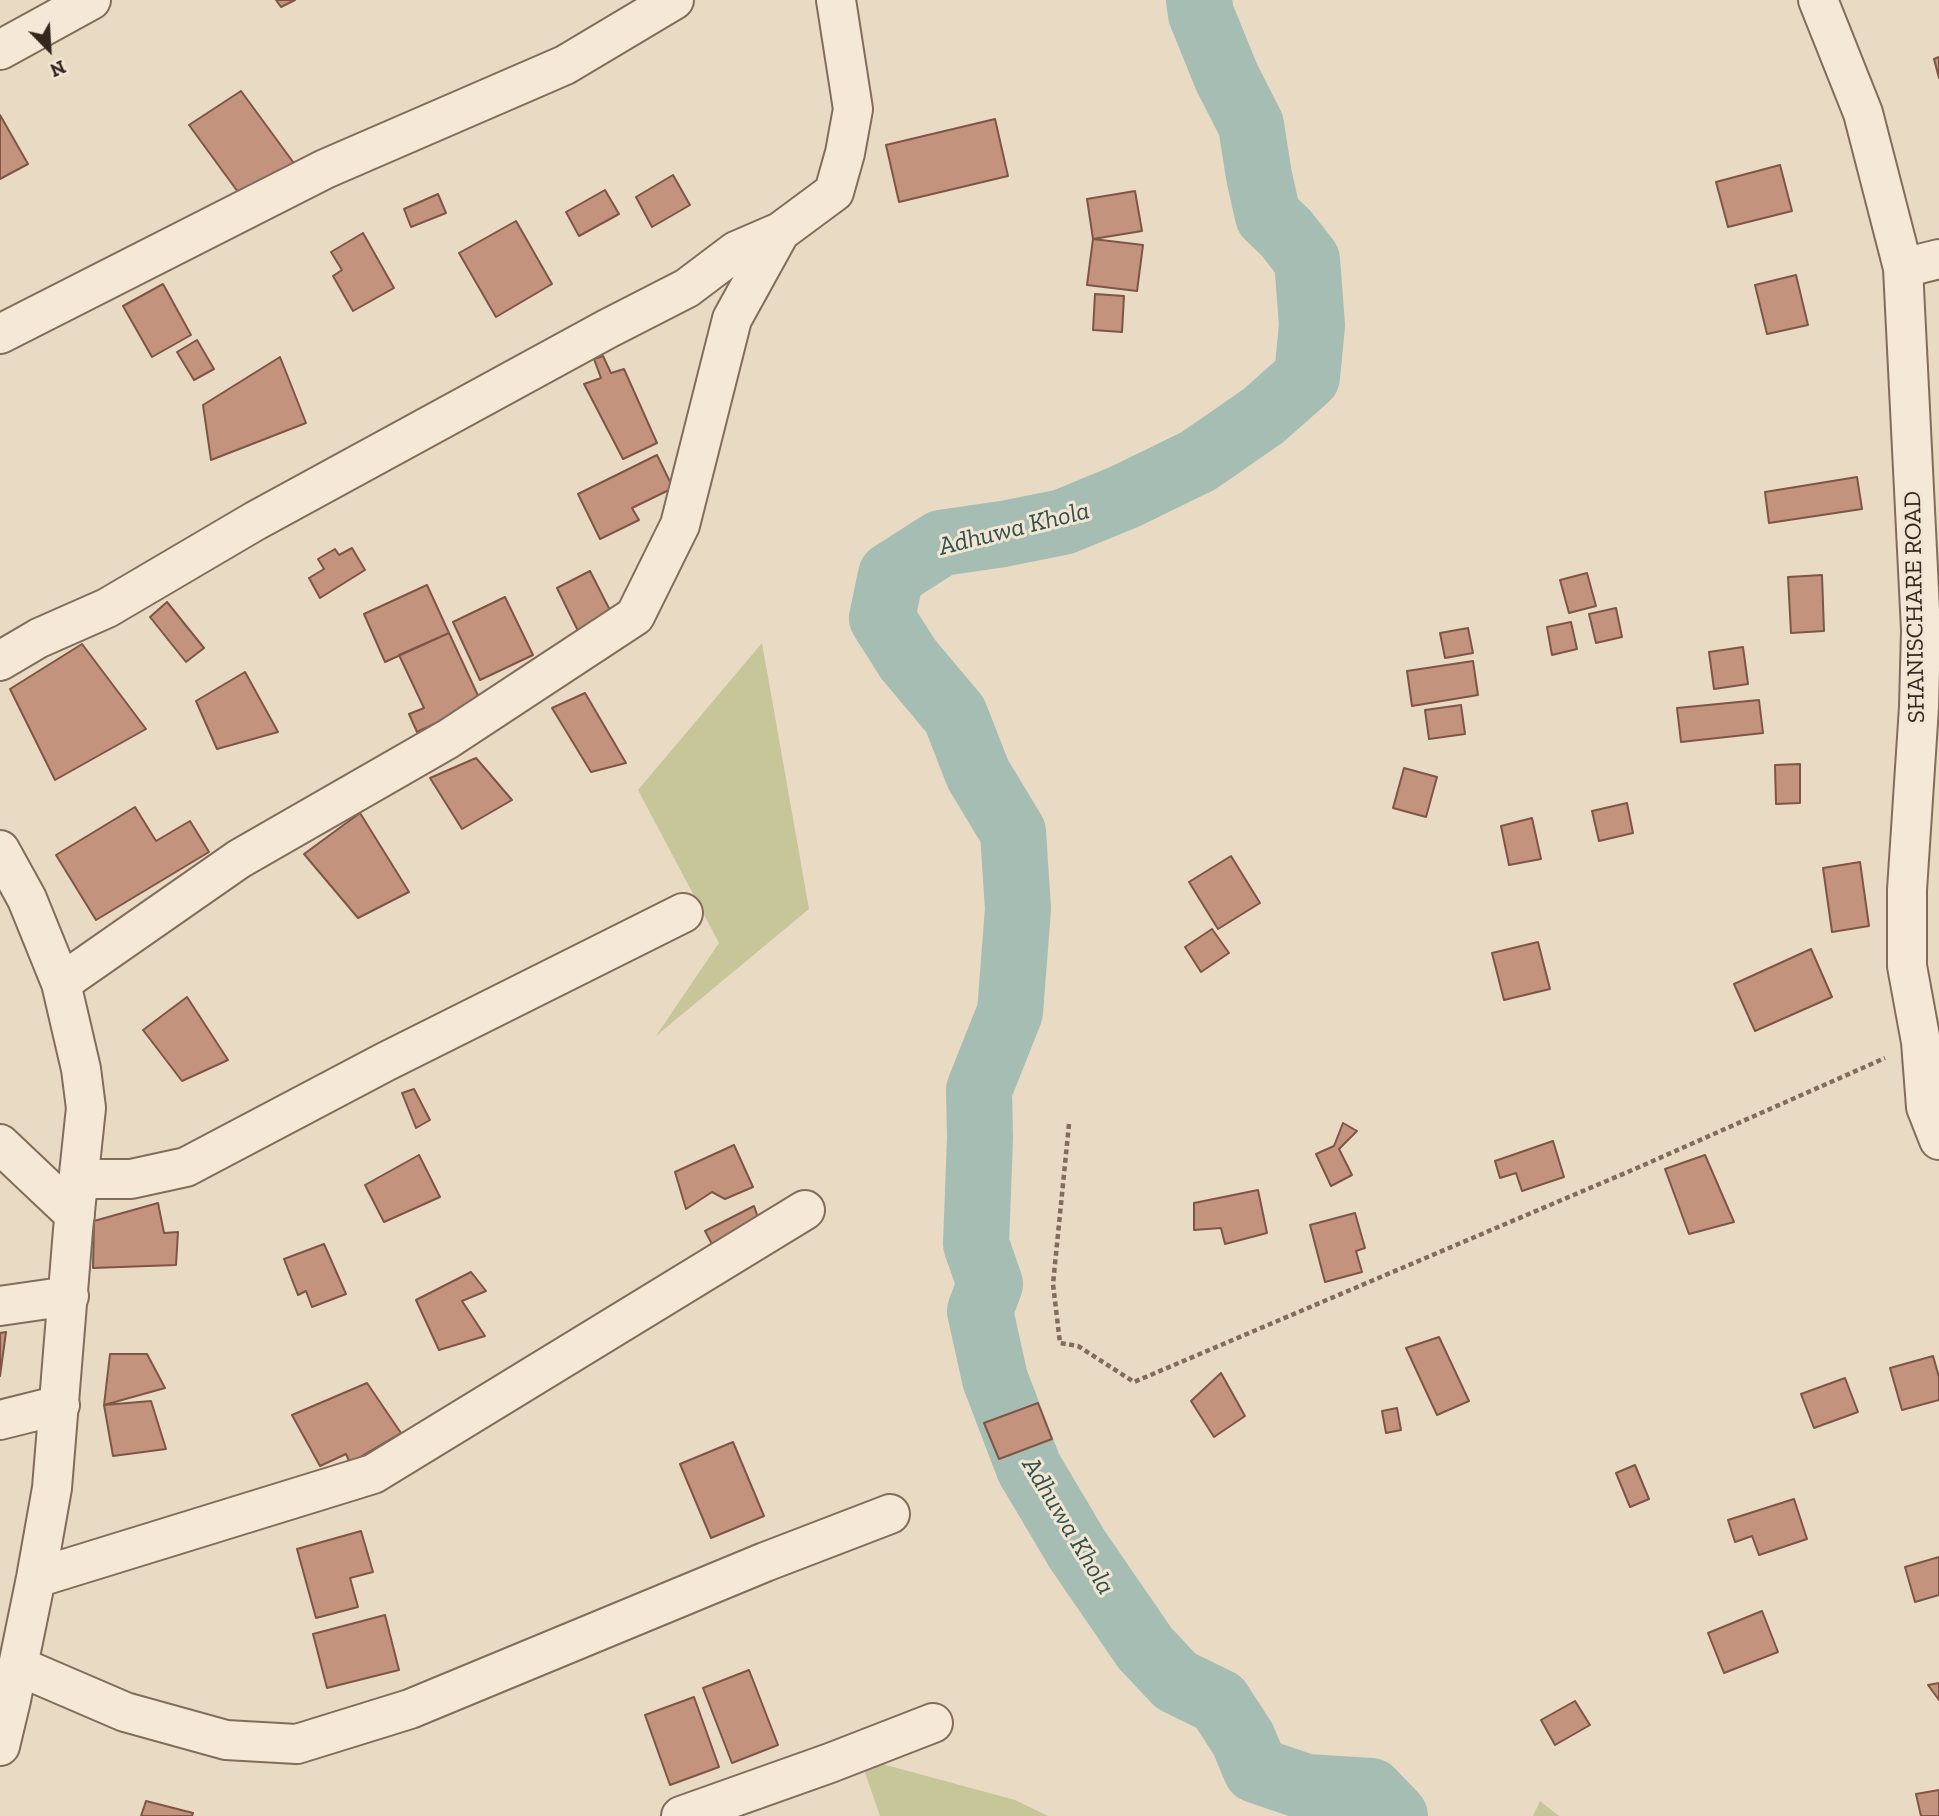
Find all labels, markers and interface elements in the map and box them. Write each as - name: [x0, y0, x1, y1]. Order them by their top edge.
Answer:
- north arrow: [14, 14, 84, 84]
- text: N: [46, 55, 69, 82]
- street label: SHANISCHARE ROAD: [1899, 491, 1931, 723]
- water label: Adhuwa Khola: [935, 495, 1093, 563]
- water label: Adhuwa Khola: [1015, 1452, 1121, 1600]

